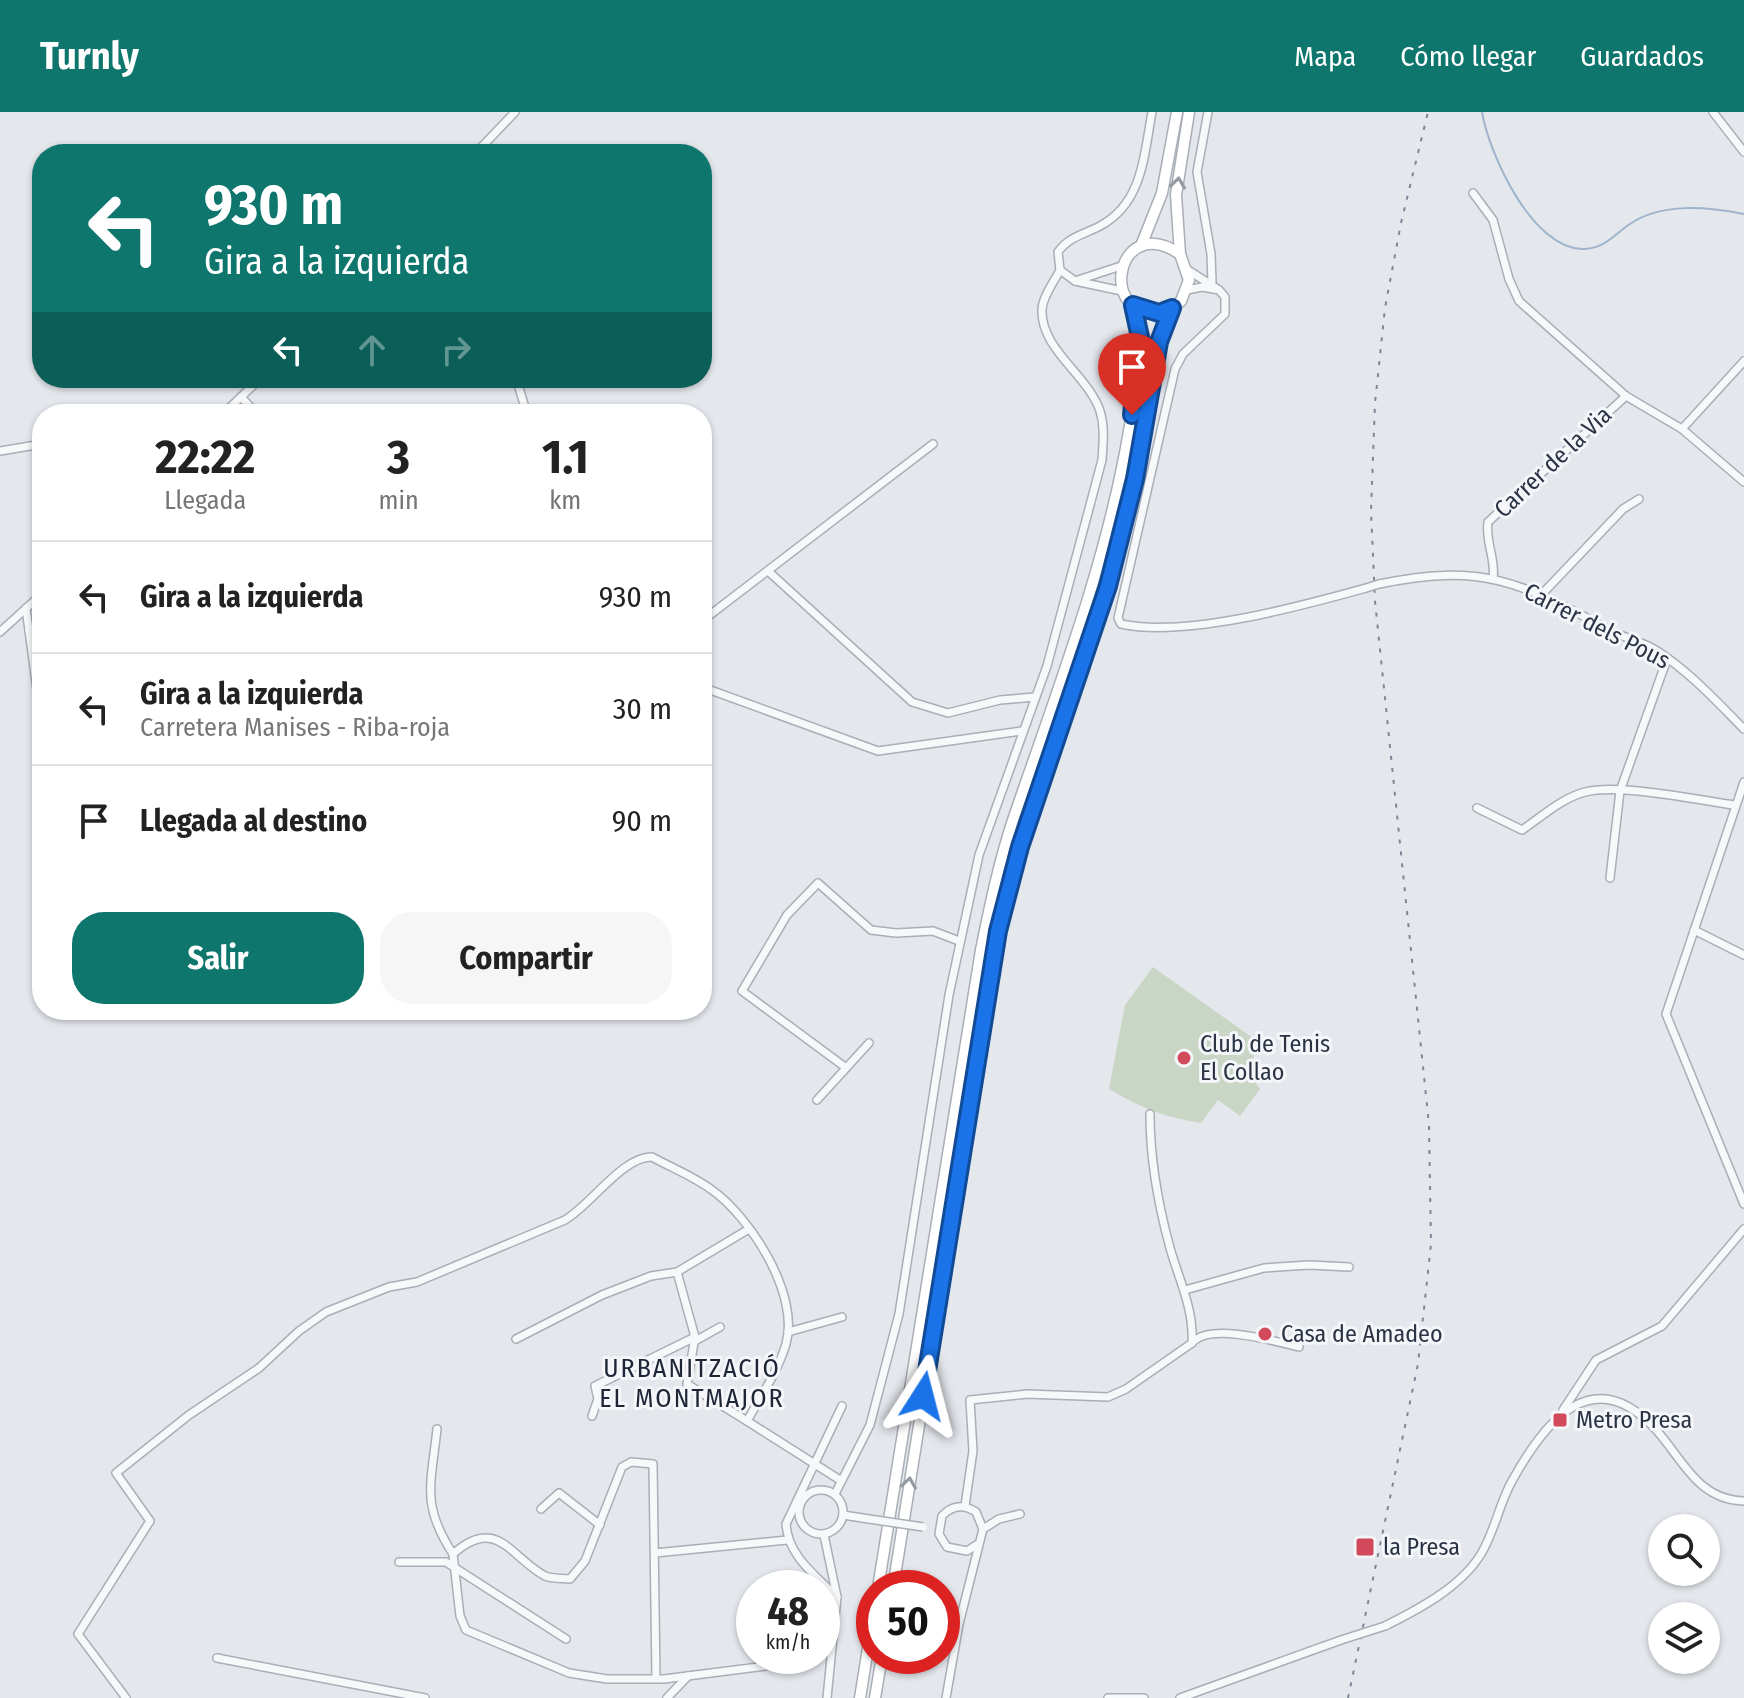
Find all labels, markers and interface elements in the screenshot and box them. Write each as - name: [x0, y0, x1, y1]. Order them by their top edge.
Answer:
- text: Turnly: [40, 33, 139, 79]
- text: Mapa: [1294, 40, 1356, 73]
- text: Cómo llegar: [1400, 40, 1536, 73]
- text: Guardados: [1580, 40, 1704, 73]
- text: 930 m: [204, 172, 343, 239]
- icon: left: [72, 176, 176, 280]
- one-way arrow: [1169, 176, 1186, 189]
- text: Gira a la izquierda: [204, 240, 469, 284]
- icon: left: [266, 328, 310, 372]
- icon: ahead: [350, 328, 394, 372]
- icon: right: [434, 328, 478, 372]
- pin: [1098, 333, 1166, 415]
- icon: arrive: [1110, 345, 1154, 389]
- street label: Carrer de la Via: [1489, 401, 1617, 523]
- text: 22:22: [155, 428, 255, 486]
- text: 3: [387, 428, 410, 486]
- text: 1.1: [542, 428, 589, 486]
- text: Llegada: [164, 485, 246, 516]
- text: min: [378, 485, 419, 516]
- text: km: [549, 485, 581, 516]
- icon: left: [72, 575, 116, 619]
- street label: Carrer dels Pous: [1519, 577, 1675, 675]
- text: Gira a la izquierda: [140, 579, 363, 615]
- text: 930 m: [599, 579, 672, 615]
- text: Gira a la izquierda: [140, 676, 363, 712]
- icon: left: [72, 687, 116, 731]
- text: 30 m: [613, 691, 672, 727]
- text: Carretera Manises - Riba-roja: [140, 712, 450, 743]
- icon: arrive: [72, 799, 116, 843]
- text: Llegada al destino: [140, 803, 367, 839]
- text: 90 m: [612, 803, 672, 839]
- button: Salir: [72, 912, 364, 1004]
- button: Compartir: [380, 912, 672, 1004]
- place label: Club de Tenis El Collao: [1200, 1030, 1330, 1086]
- marker: Club de Tenis El Collao: [1175, 1049, 1193, 1067]
- place label: Casa de Amadeo: [1281, 1320, 1443, 1348]
- marker: Casa de Amadeo: [1256, 1325, 1274, 1343]
- district label: URBANITZACIÓ EL MONTMAJOR: [599, 1353, 785, 1414]
- position arrow: [881, 1354, 965, 1438]
- place label: Metro Presa: [1576, 1406, 1692, 1434]
- marker: Metro Presa: [1551, 1411, 1569, 1429]
- one-way arrow: [900, 1476, 917, 1490]
- map controls: [1648, 1514, 1720, 1674]
- button: search: [1648, 1514, 1720, 1586]
- place label: la Presa: [1383, 1533, 1460, 1561]
- marker: la Presa: [1354, 1536, 1376, 1558]
- speed limit sign: 50: [856, 1570, 960, 1674]
- text: 48: [767, 1588, 809, 1636]
- button: layers: [1648, 1602, 1720, 1674]
- text: km/h: [766, 1630, 810, 1654]

